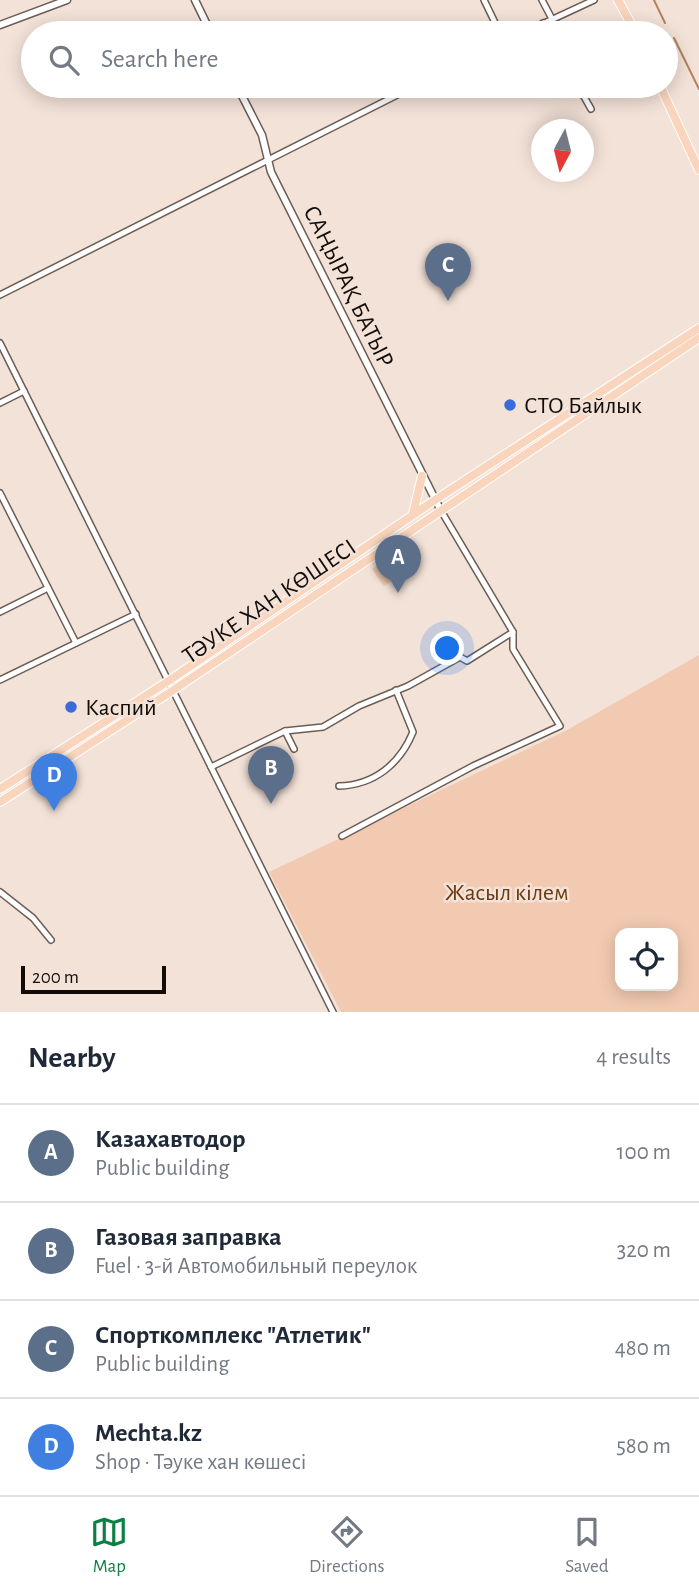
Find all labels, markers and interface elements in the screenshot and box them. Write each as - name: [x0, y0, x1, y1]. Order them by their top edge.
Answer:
- search box: [21, 21, 678, 98]
- icon: search: [45, 41, 83, 79]
- text: Search here: [101, 46, 219, 72]
- north arrow: [531, 119, 594, 182]
- street label: САҢЫРАҚ БАТЫР: [299, 202, 398, 371]
- pin: C: [425, 243, 471, 301]
- place label: СТО Байлык: [524, 394, 642, 418]
- marker: СТО Байлык: [502, 397, 518, 413]
- street label: ТӘУКЕ ХАН КӨШЕСІ: [179, 535, 361, 669]
- pin: A: [375, 535, 421, 593]
- your location: [430, 631, 464, 665]
- place label: Каспий: [85, 696, 157, 720]
- marker: Каспий: [63, 699, 79, 715]
- pin: B: [248, 746, 294, 804]
- pin: D: [31, 753, 77, 811]
- park label: Жасыл кілем: [445, 881, 569, 905]
- map controls: [615, 928, 678, 991]
- button: locate: [615, 928, 678, 991]
- scale bar: [21, 963, 166, 995]
- text: 200 m: [32, 968, 79, 987]
- text: Nearby: [28, 1043, 116, 1073]
- text: 4 results: [596, 1046, 671, 1069]
- text: Казахавтодор: [95, 1126, 246, 1152]
- text: A: [44, 1141, 58, 1164]
- text: 100 m: [617, 1141, 671, 1164]
- text: Public building: [95, 1157, 229, 1180]
- text: Газовая заправка: [95, 1224, 282, 1250]
- text: B: [44, 1239, 58, 1262]
- text: 320 m: [617, 1239, 671, 1262]
- text: Fuel · 3-й Автомобильный переулок: [95, 1255, 417, 1278]
- text: Спорткомплекс "Атлетик": [95, 1322, 371, 1348]
- text: C: [45, 1337, 57, 1360]
- text: 480 m: [615, 1337, 671, 1360]
- text: Public building: [95, 1353, 229, 1376]
- text: Mechta.kz: [95, 1420, 202, 1446]
- text: D: [43, 1435, 59, 1458]
- text: 580 m: [616, 1435, 671, 1458]
- text: Shop · Тәуке хан көшесі: [95, 1451, 306, 1474]
- tab: Map: [90, 1513, 128, 1578]
- tab: Directions: [309, 1513, 385, 1578]
- tab: Saved: [565, 1513, 609, 1578]

